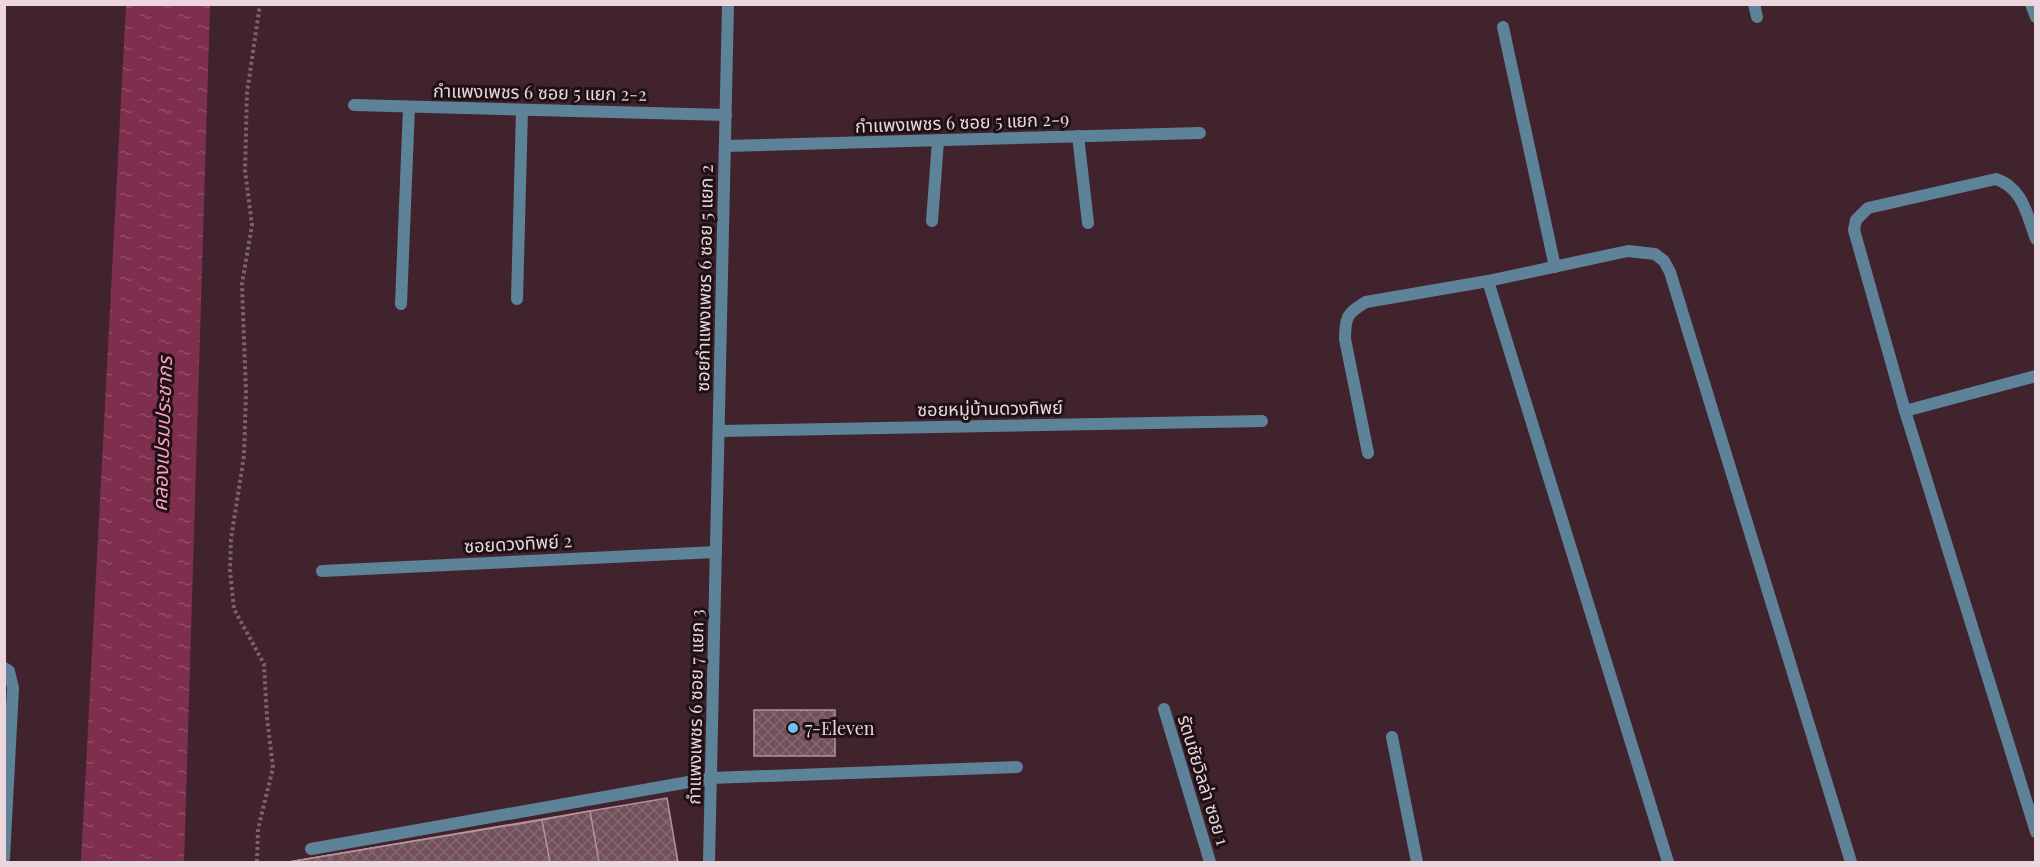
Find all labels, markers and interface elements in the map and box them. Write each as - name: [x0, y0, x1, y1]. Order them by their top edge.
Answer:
- street label: กำแพงเพชร 6 ซอย 5 แยก 2-2: [433, 78, 647, 106]
- street label: กำแพงเพชร 6 ซอย 5 แยก 2-9: [855, 106, 1069, 138]
- street label: ซอยกำแพงเพชร 6 ซอย 5 แยก 2: [690, 164, 718, 392]
- water label: คลองเปรมประชากร: [145, 355, 177, 512]
- street label: ซอยหมู่บ้านดวงทิพย์: [917, 395, 1063, 422]
- street label: ซอยดวงทิพย์ 2: [463, 528, 573, 558]
- street label: กำแพงเพชร 6 ซอย 7 แยก 3: [681, 609, 709, 805]
- street label: รัตนชัยวิลล่า ซอย 1: [1173, 712, 1235, 848]
- place label: 7-Eleven: [805, 716, 875, 740]
- marker: 7-Eleven: [786, 721, 800, 735]

